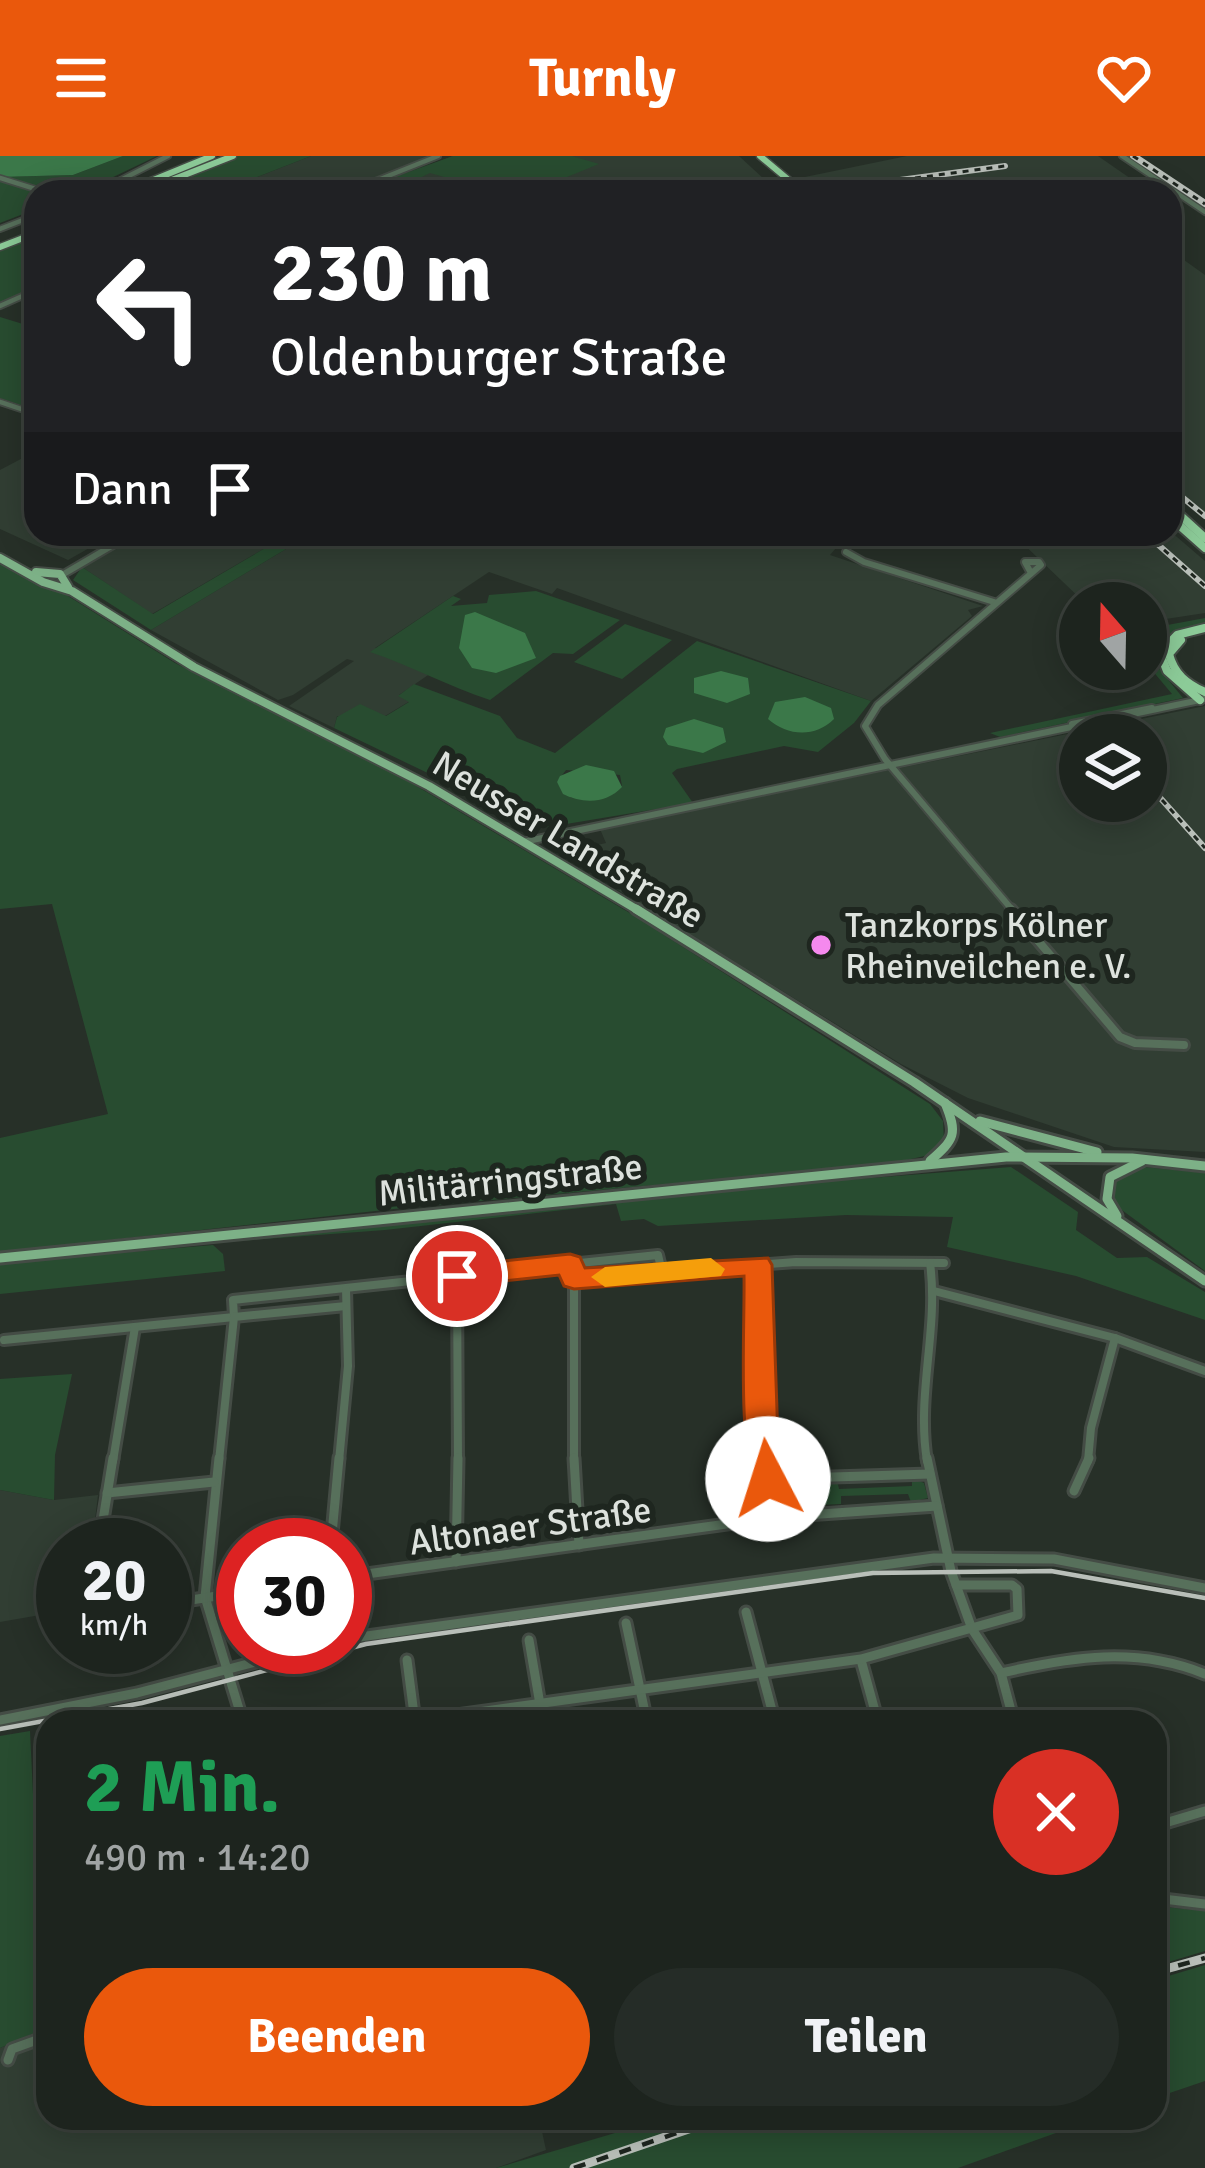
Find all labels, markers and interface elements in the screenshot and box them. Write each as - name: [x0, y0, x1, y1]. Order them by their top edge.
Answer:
- icon: menu: [48, 45, 114, 111]
- text: Turnly: [529, 45, 676, 112]
- icon: heart: [1091, 45, 1157, 111]
- text: 230 m: [270, 221, 492, 325]
- icon: left: [72, 228, 228, 384]
- text: Oldenburger Straße: [270, 324, 728, 391]
- icon: arrive: [197, 456, 263, 522]
- text: Dann: [72, 462, 173, 517]
- north arrow: [1059, 582, 1167, 690]
- map controls: [1059, 582, 1167, 822]
- button: layers: [1059, 714, 1167, 822]
- street label: Neusser Landstraße: [424, 742, 712, 939]
- place label: Tanzkorps Kölner Rheinveilchen e. V.: [845, 903, 1131, 989]
- marker: Tanzkorps Kölner Rheinveilchen e. V.: [808, 932, 834, 958]
- street label: Militärringstraße: [376, 1144, 644, 1217]
- pin: [406, 1225, 508, 1327]
- icon: arrive: [424, 1243, 490, 1309]
- position arrow: [705, 1416, 831, 1542]
- street label: Altonaer Straße: [406, 1487, 654, 1566]
- speed limit sign: 30: [216, 1518, 372, 1674]
- text: 20: [82, 1544, 146, 1618]
- text: km/h: [80, 1607, 148, 1644]
- text: 2 Min.: [84, 1743, 280, 1832]
- button: close: [993, 1749, 1119, 1875]
- text: 490 m · 14:20: [84, 1833, 311, 1881]
- button: Beenden: [84, 1968, 590, 2106]
- button: Teilen: [614, 1968, 1119, 2106]

